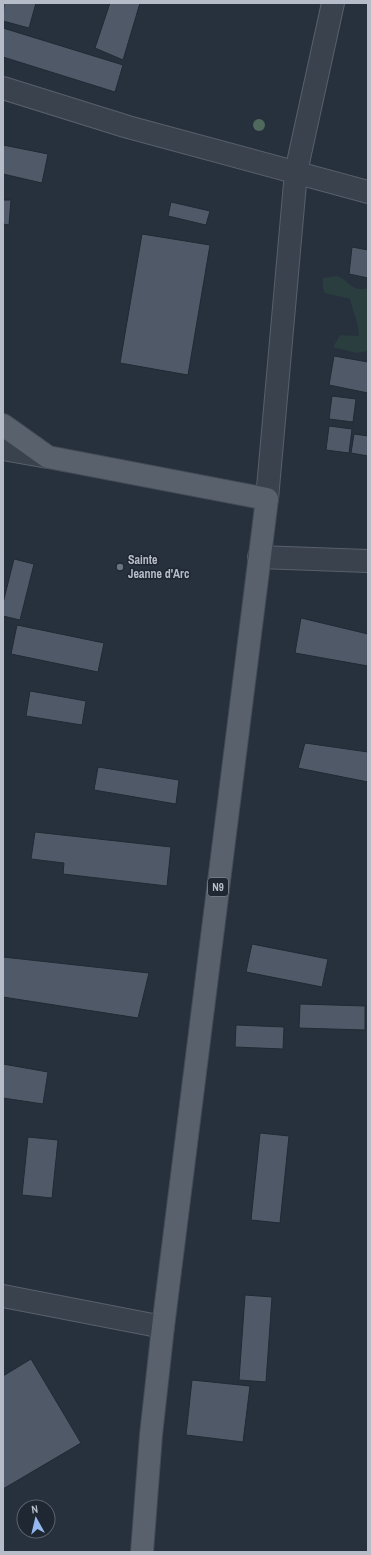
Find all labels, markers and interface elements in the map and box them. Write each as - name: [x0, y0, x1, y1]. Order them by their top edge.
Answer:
- place label: Sainte Jeanne d'Arc: [128, 552, 190, 582]
- marker: Sainte Jeanne d'Arc: [115, 562, 125, 572]
- road number: N9: [208, 878, 228, 896]
- north arrow: [16, 1499, 56, 1539]
- text: N: [30, 1502, 39, 1516]

